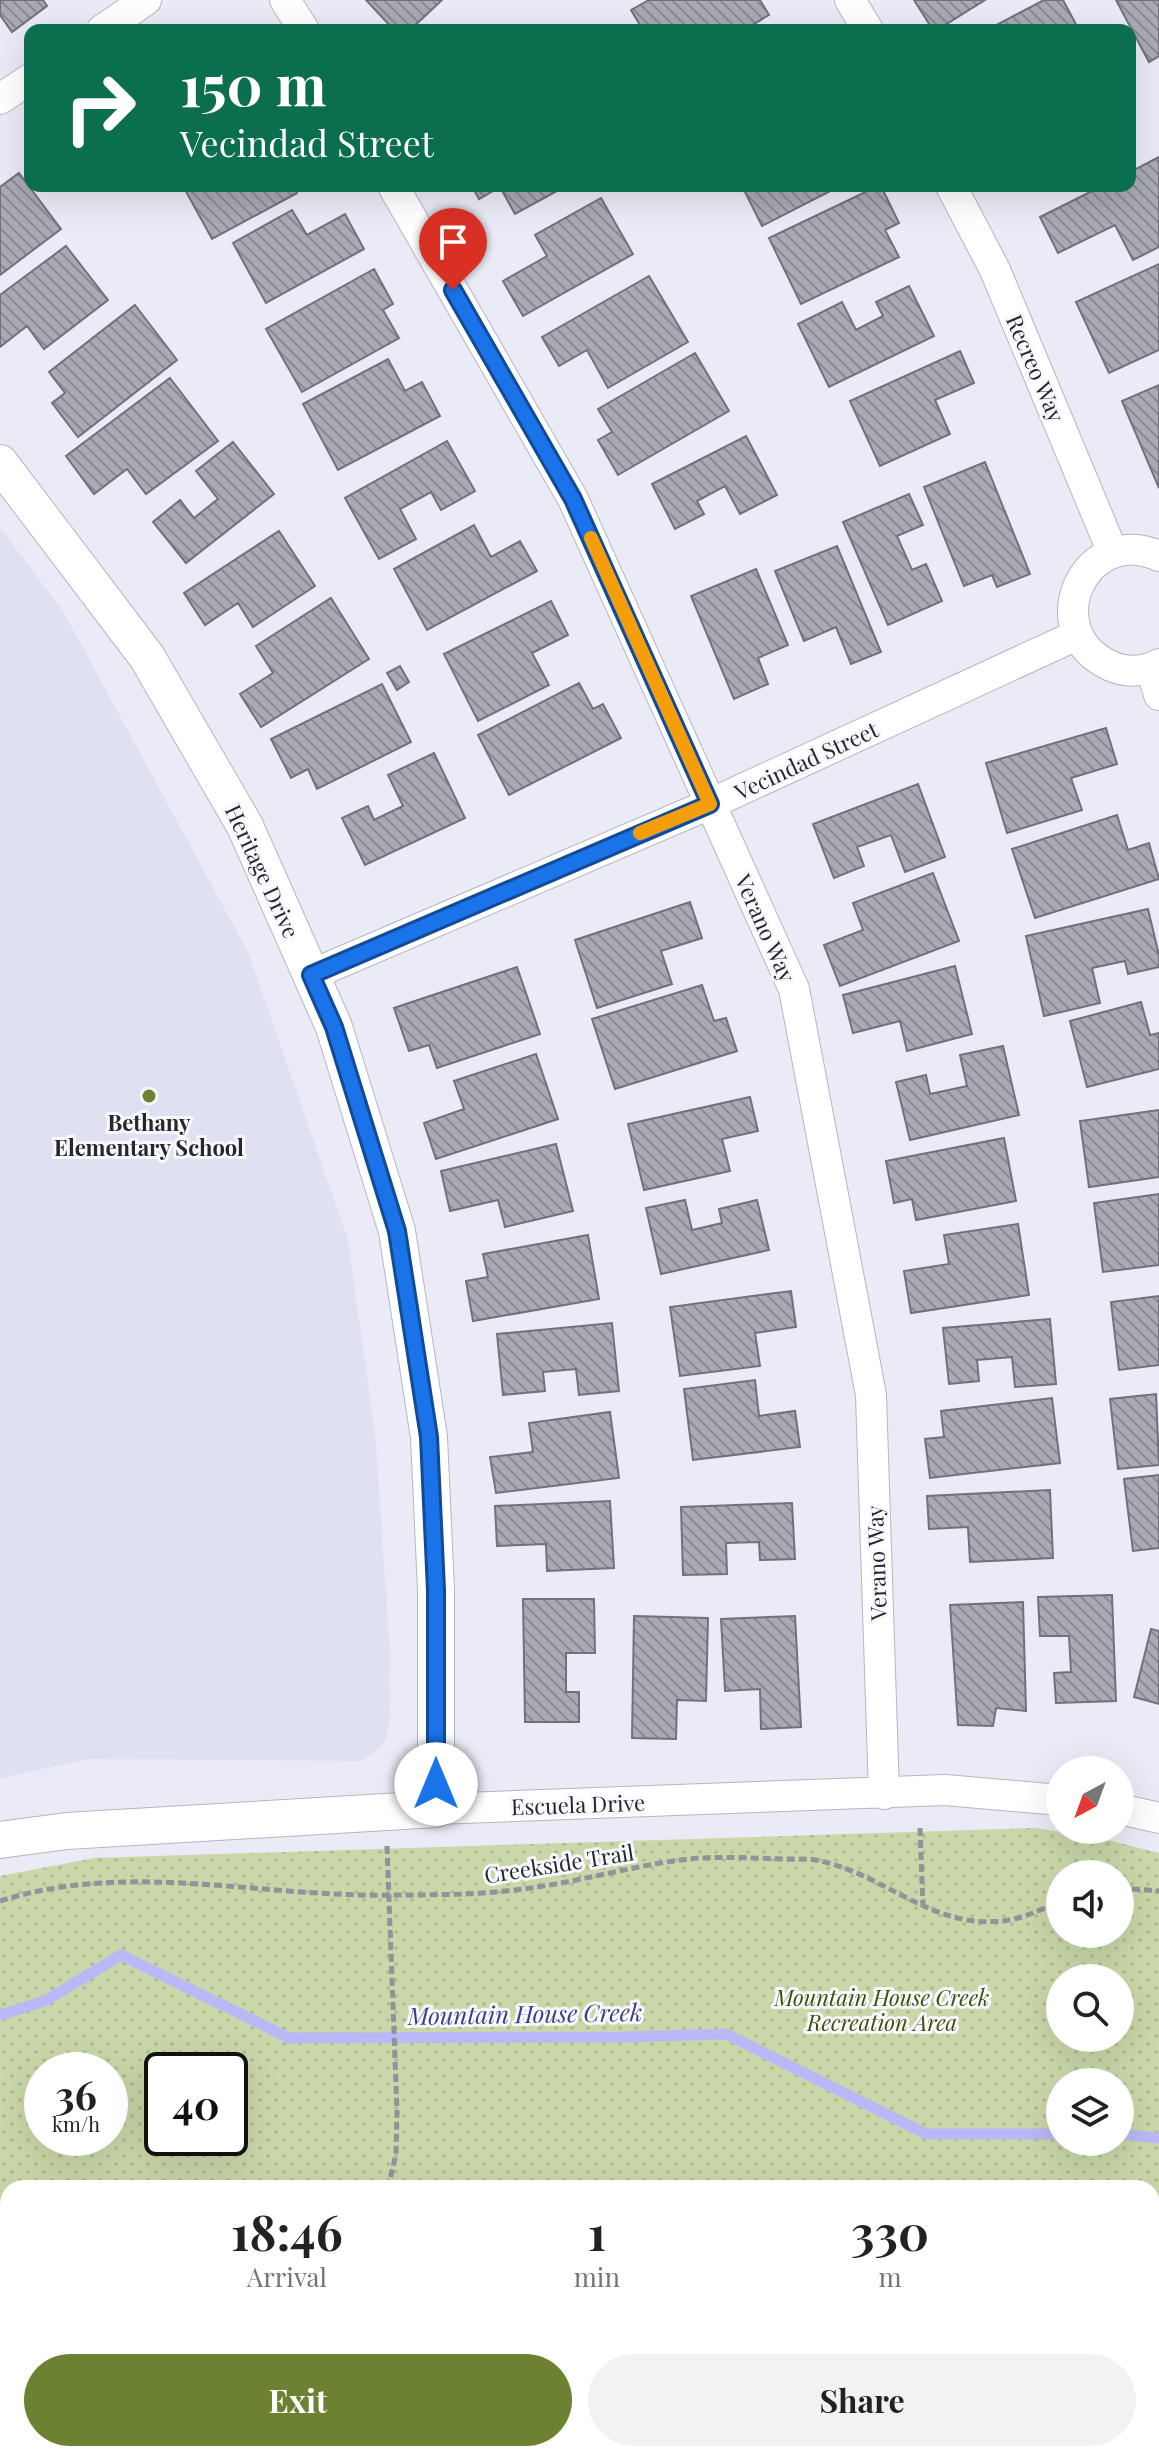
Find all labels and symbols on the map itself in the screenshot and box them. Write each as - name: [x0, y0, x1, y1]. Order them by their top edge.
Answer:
- pin: [419, 208, 487, 290]
- street label: Recreo Way: [1000, 310, 1072, 426]
- street label: Vecindad Street: [729, 713, 884, 807]
- street label: Heritage Drive: [219, 799, 307, 943]
- street label: Verano Way: [728, 868, 803, 987]
- marker: Bethany Elementary School: [140, 1087, 158, 1105]
- place label: Bethany Elementary School: [54, 1107, 244, 1162]
- street label: Verano Way: [859, 1505, 893, 1622]
- position arrow: [394, 1742, 478, 1826]
- north arrow: [1046, 1756, 1134, 1844]
- street label: Escuela Drive: [510, 1787, 646, 1821]
- street label: Creekside Trail: [482, 1836, 636, 1890]
- park label: Mountain House Creek Recreation Area: [774, 1982, 989, 2037]
- water label: Mountain House Creek: [407, 1995, 642, 2031]
- speed limit sign: 40: [144, 2052, 248, 2156]

